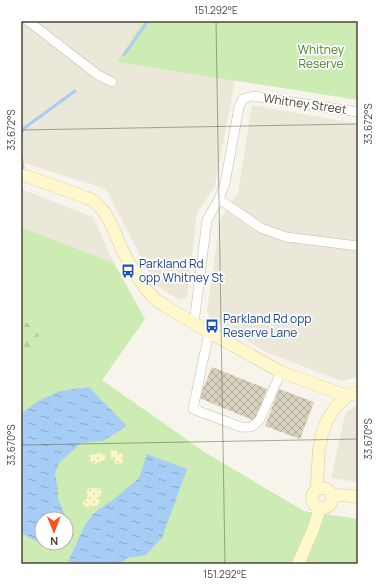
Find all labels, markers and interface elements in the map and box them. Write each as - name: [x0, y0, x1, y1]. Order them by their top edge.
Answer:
- text: 151.292°E: [194, 3, 238, 17]
- park label: Whitney Reserve: [298, 41, 345, 72]
- street label: Whitney Street: [262, 89, 348, 118]
- text: 33.672°S: [361, 103, 375, 145]
- text: 33.672°S: [4, 109, 18, 151]
- place label: Parkland Rd opp Whitney St: [139, 255, 224, 286]
- bus stop icon: Parkland Rd opp Whitney St: [120, 263, 136, 279]
- place label: Parkland Rd opp Reserve Lane: [223, 310, 311, 341]
- bus stop icon: Parkland Rd opp Reserve Lane: [204, 318, 220, 334]
- text: 33.670°S: [361, 418, 375, 460]
- text: 33.670°S: [4, 424, 18, 466]
- north arrow: [34, 511, 74, 551]
- text: N: [50, 534, 58, 549]
- text: 151.292°E: [203, 567, 247, 581]

